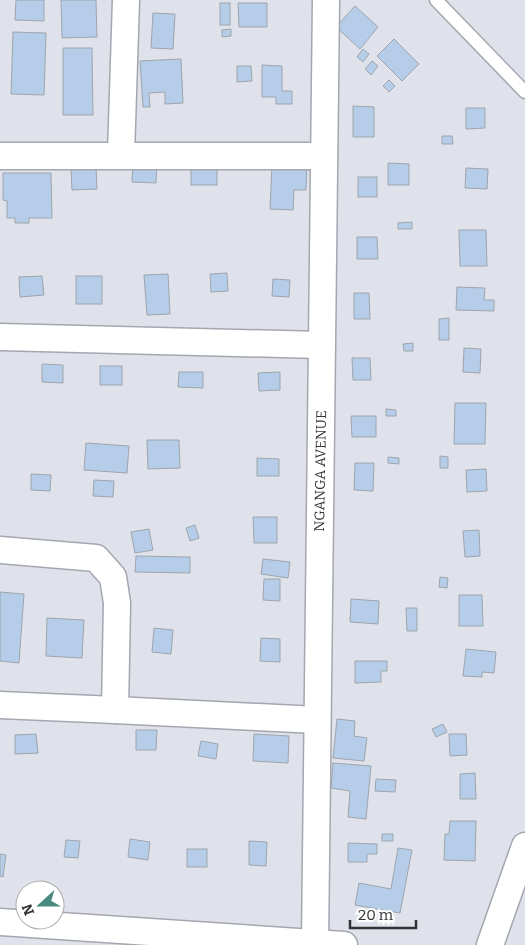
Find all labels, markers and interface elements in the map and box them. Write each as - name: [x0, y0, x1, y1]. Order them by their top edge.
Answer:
- street label: NGANGA AVENUE: [311, 410, 330, 532]
- north arrow: [15, 880, 65, 930]
- scale bar: [350, 898, 416, 930]
- text: N: [18, 901, 38, 918]
- text: 20 m: [358, 906, 394, 924]

